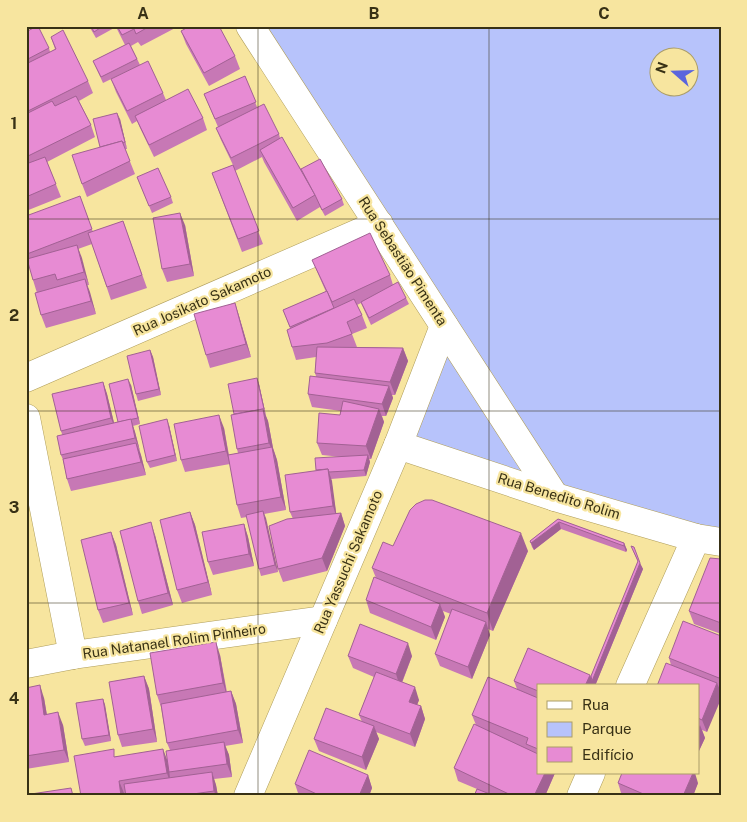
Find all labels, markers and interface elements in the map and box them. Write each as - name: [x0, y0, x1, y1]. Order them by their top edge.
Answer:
- text: A: [137, 4, 149, 23]
- text: B: [369, 4, 380, 23]
- text: C: [598, 4, 610, 23]
- north arrow: [650, 48, 700, 98]
- text: N: [652, 60, 671, 75]
- text: 1: [11, 114, 17, 133]
- street label: Rua Sebastião Pimenta: [355, 194, 451, 328]
- street label: Rua Josikato Sakamoto: [130, 263, 274, 339]
- text: 2: [9, 306, 19, 325]
- street label: Rua Benedito Rolim: [496, 470, 622, 522]
- street label: Rua Yassuchi Sakamoto: [311, 488, 385, 636]
- text: 3: [9, 498, 19, 517]
- street label: Rua Natanael Rolim Pinheiro: [81, 620, 267, 662]
- legend: [537, 684, 700, 774]
- text: 4: [9, 689, 20, 708]
- text: Rua: [582, 696, 609, 713]
- text: Parque: [582, 720, 632, 737]
- text: Edifício: [582, 746, 634, 763]

